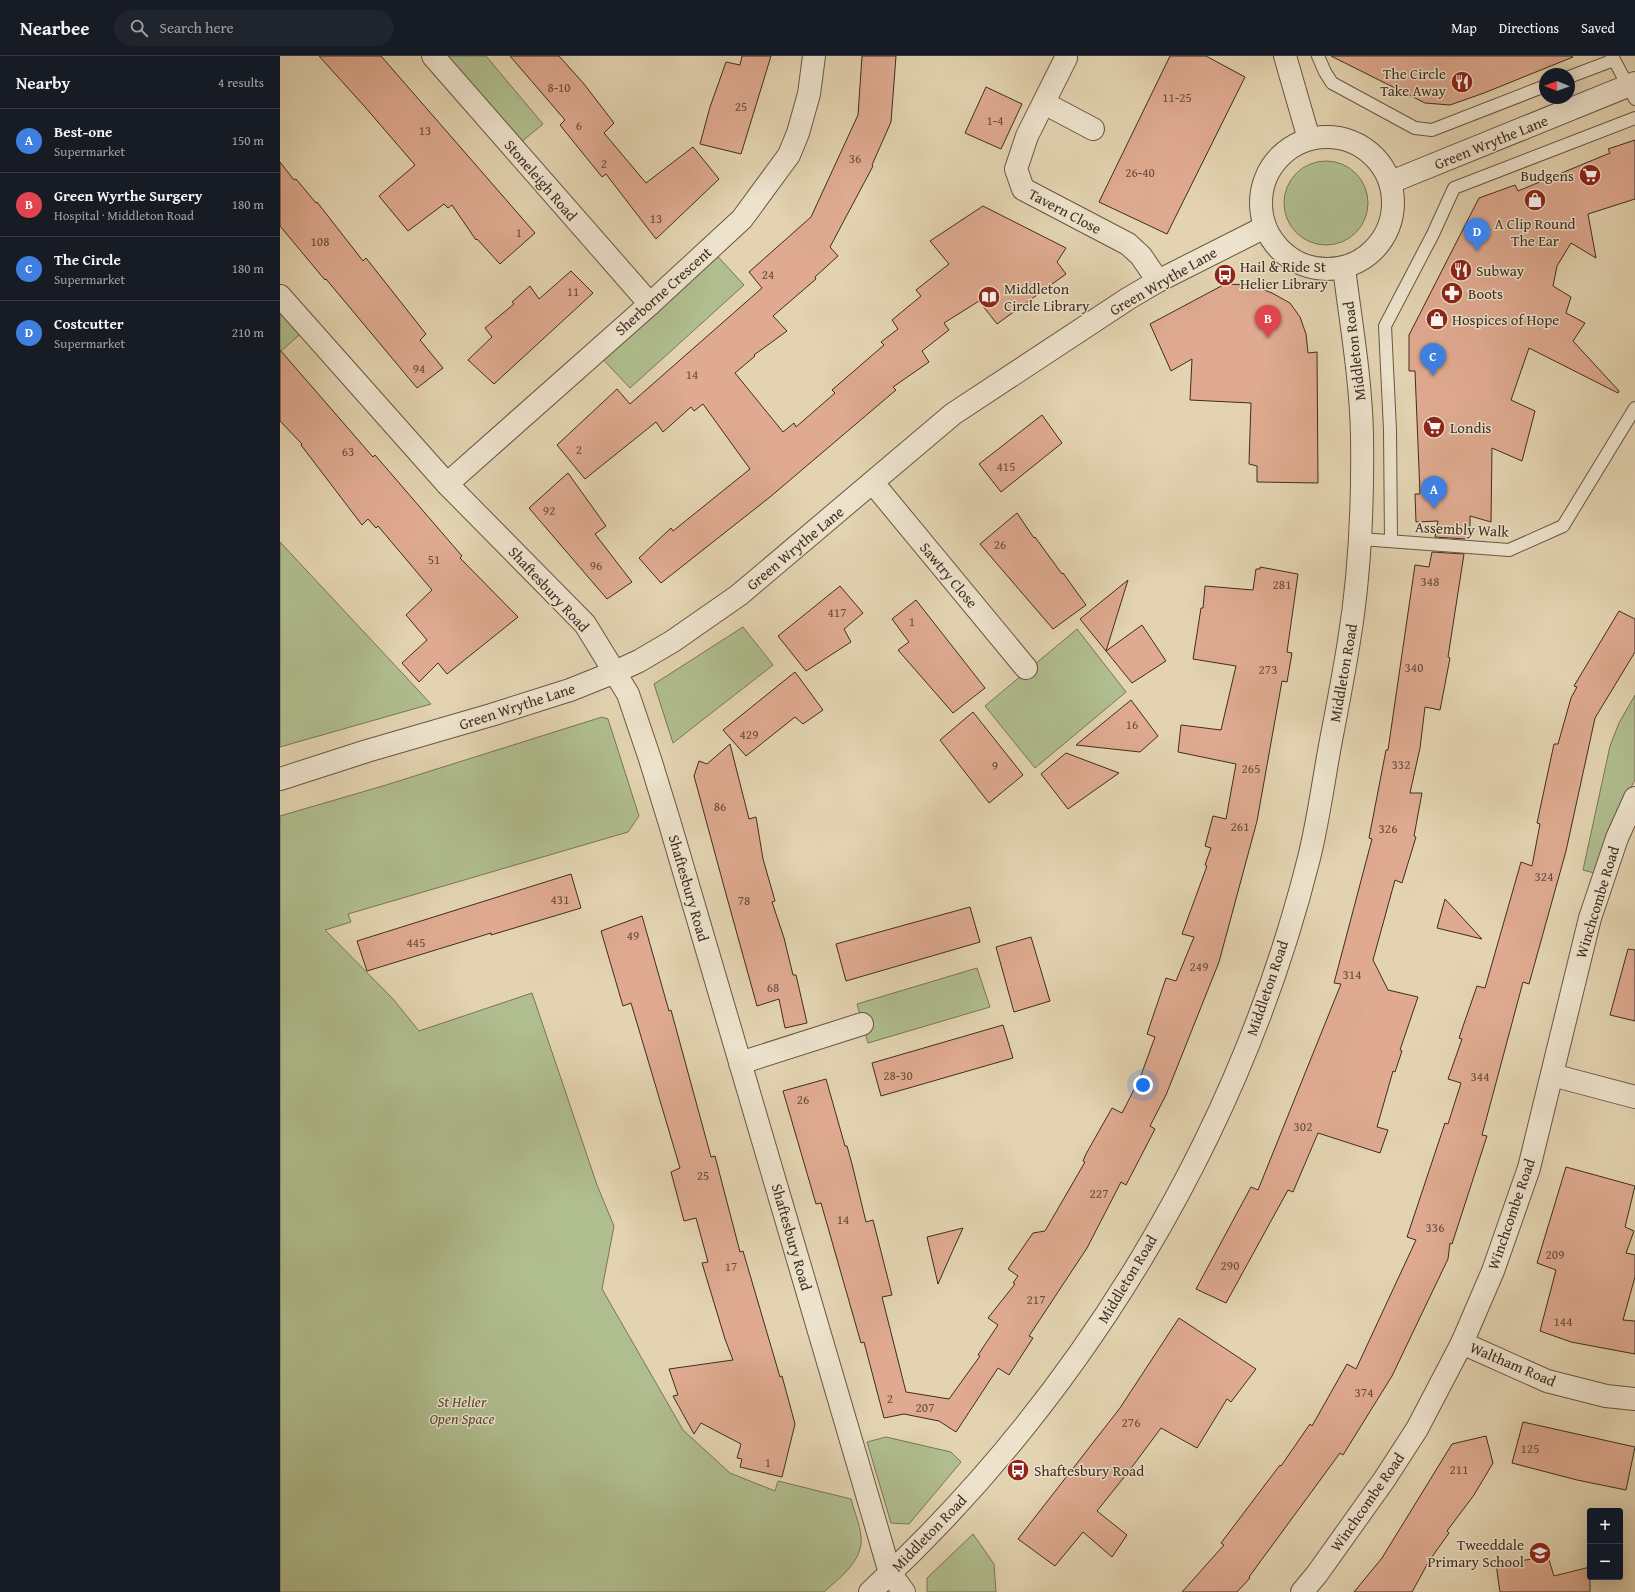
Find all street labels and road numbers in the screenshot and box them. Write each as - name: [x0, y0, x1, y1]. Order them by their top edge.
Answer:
- street label: Green Wrythe Lane: [1431, 110, 1551, 174]
- street label: Stoneleigh Road: [500, 135, 582, 225]
- street label: Tavern Close: [1025, 183, 1105, 239]
- street label: Sherborne Crescent: [610, 241, 717, 340]
- street label: Green Wrythe Lane: [1105, 242, 1221, 320]
- street label: Middleton Road: [1337, 300, 1371, 402]
- street label: Green Wrythe Lane: [742, 501, 848, 595]
- street label: Assembly Walk: [1414, 516, 1510, 542]
- street label: Sawtry Close: [915, 538, 983, 612]
- street label: Shaftesbury Road: [504, 542, 594, 636]
- street label: Middleton Road: [1324, 622, 1362, 724]
- street label: Green Wrythe Lane: [456, 677, 578, 735]
- street label: Shaftesbury Road: [664, 832, 714, 944]
- street label: Winchcombe Road: [1570, 843, 1624, 961]
- street label: Middleton Road: [1241, 937, 1293, 1039]
- street label: Winchcombe Road: [1482, 1156, 1540, 1272]
- street label: Shaftesbury Road: [767, 1181, 817, 1293]
- street label: Middleton Road: [1092, 1231, 1162, 1327]
- street label: Waltham Road: [1467, 1337, 1559, 1391]
- street label: Winchcombe Road: [1325, 1448, 1409, 1556]
- street label: Middleton Road: [887, 1490, 971, 1576]

